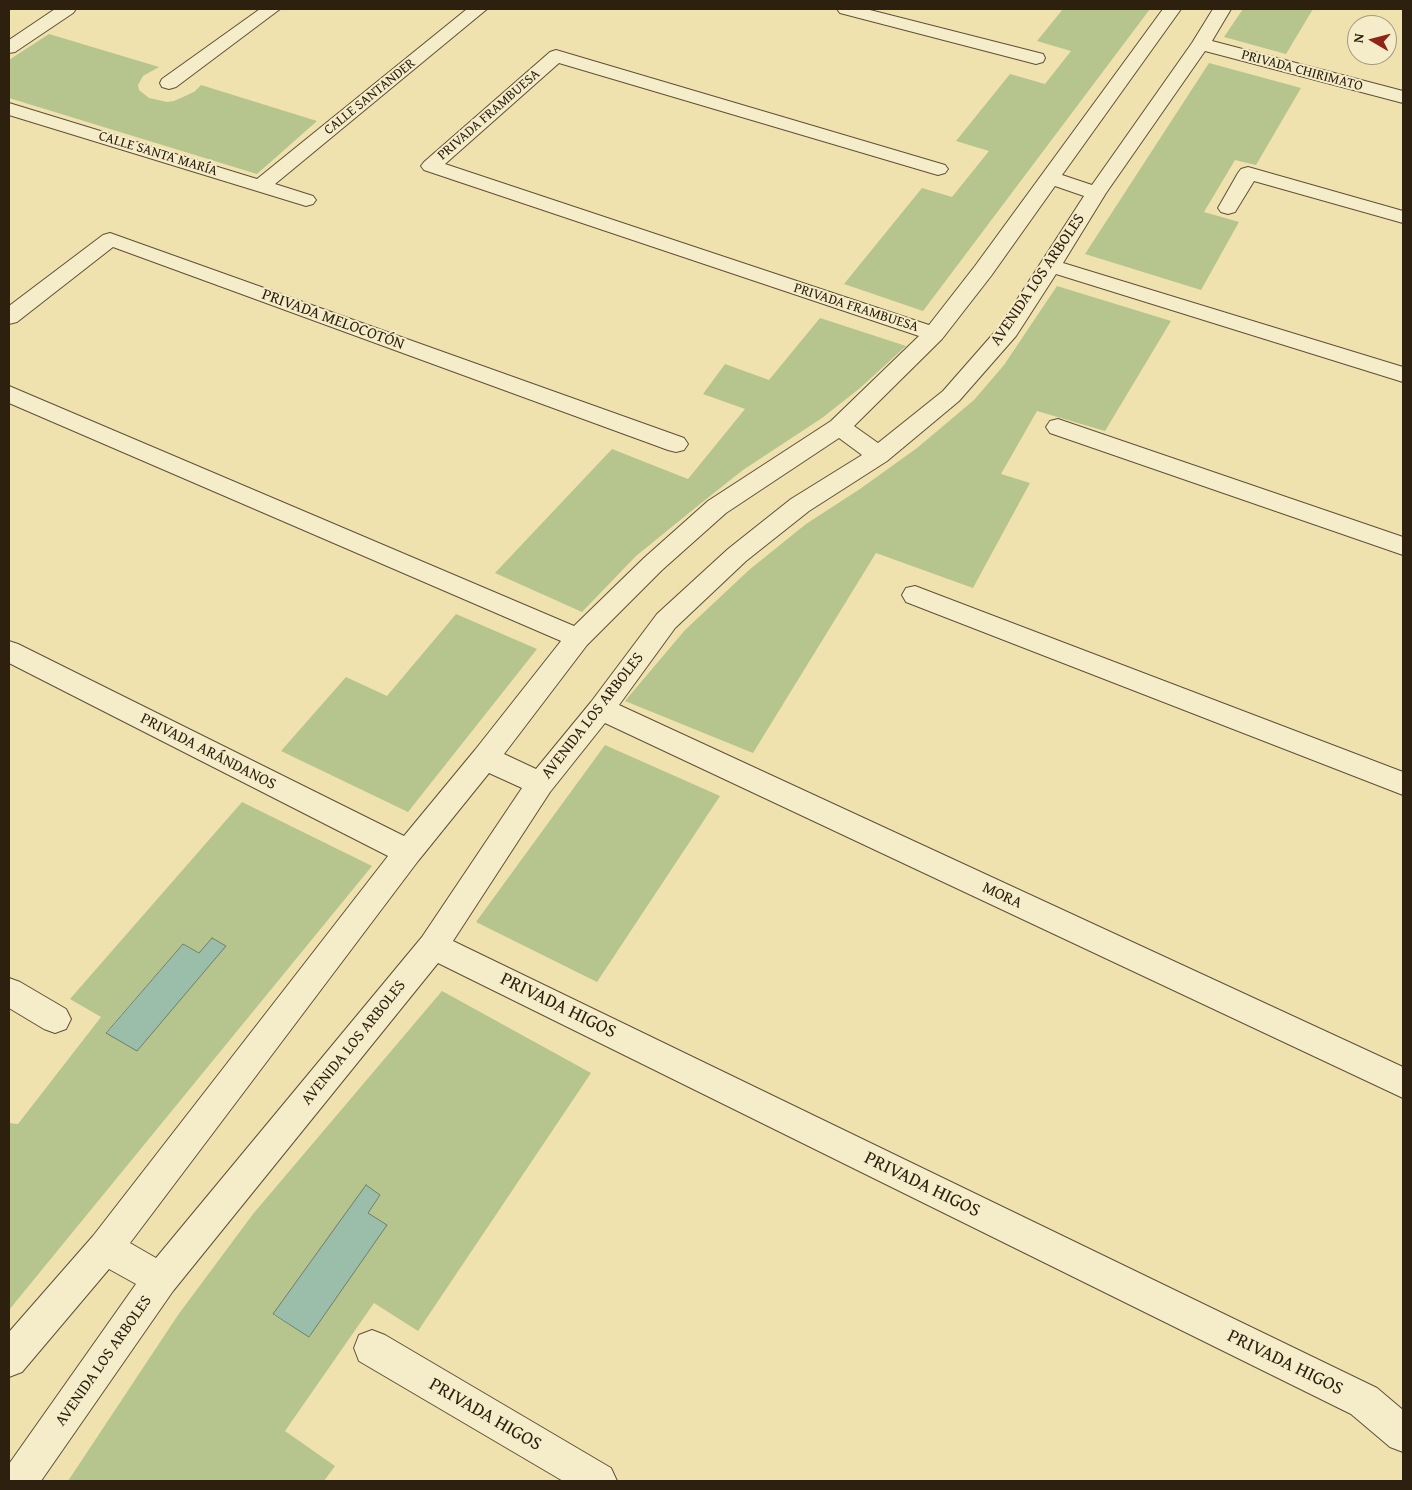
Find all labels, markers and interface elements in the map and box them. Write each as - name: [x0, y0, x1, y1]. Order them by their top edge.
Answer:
- north arrow: [1347, 15, 1397, 65]
- text: N: [1348, 32, 1369, 44]
- street label: PRIVADA CHIRIMATO: [1239, 47, 1365, 95]
- street label: CALLE SANTANDER: [321, 55, 419, 139]
- street label: PRIVADA FRAMBUESA: [434, 66, 544, 164]
- street label: CALLE SANTA MARÍA: [97, 128, 219, 180]
- street label: AVENIDA LOS ARBOLES: [987, 210, 1089, 350]
- street label: PRIVADA FRAMBUESA: [791, 280, 921, 336]
- street label: PRIVADA MELOCOTÓN: [259, 285, 407, 355]
- street label: AVENIDA LOS ARBOLES: [538, 649, 648, 783]
- street label: PRIVADA ARÁNDANOS: [137, 709, 279, 795]
- street label: MORA: [979, 878, 1025, 914]
- street label: PRIVADA HIGOS: [496, 968, 620, 1044]
- street label: AVENIDA LOS ARBOLES: [298, 977, 410, 1109]
- street label: PRIVADA HIGOS: [860, 1147, 984, 1223]
- street label: AVENIDA LOS ARBOLES: [52, 1292, 156, 1430]
- street label: PRIVADA HIGOS: [1223, 1325, 1347, 1401]
- street label: PRIVADA HIGOS: [425, 1374, 545, 1456]

